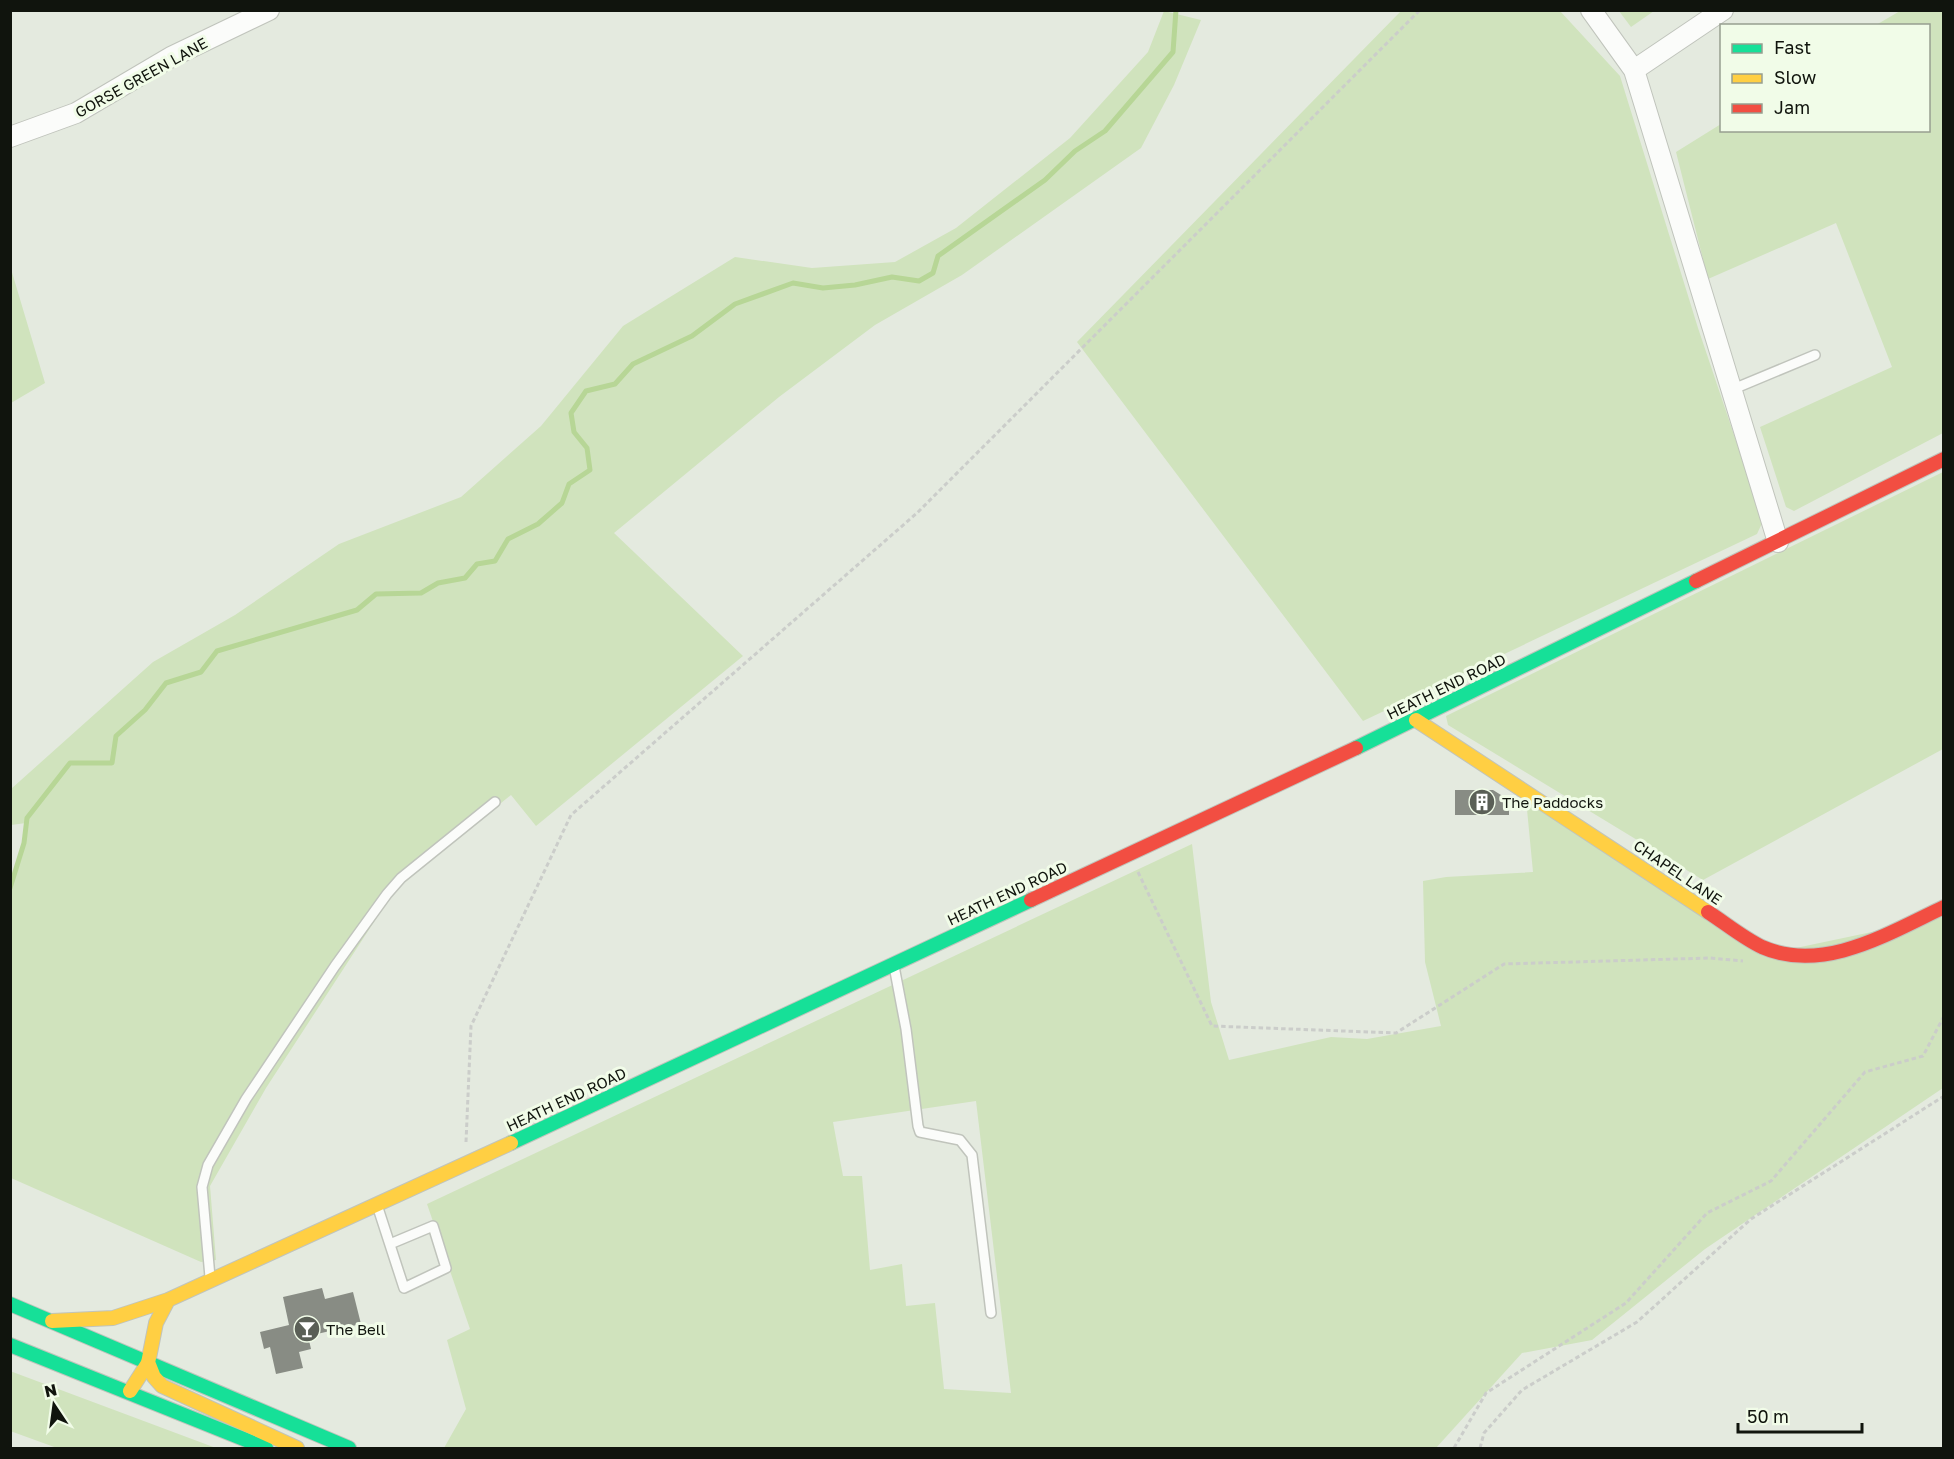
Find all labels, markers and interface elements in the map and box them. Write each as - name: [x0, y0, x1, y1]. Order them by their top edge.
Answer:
- legend: [1720, 24, 1930, 132]
- street label: GORSE GREEN LANE: [72, 33, 210, 121]
- text: Fast: [1774, 36, 1811, 58]
- text: Slow: [1774, 66, 1817, 88]
- text: Jam: [1774, 96, 1810, 118]
- street label: HEATH END ROAD: [1384, 649, 1508, 723]
- building icon: The Paddocks: [1467, 787, 1497, 817]
- place label: The Paddocks: [1502, 793, 1603, 811]
- street label: CHAPEL LANE: [1630, 836, 1726, 908]
- street label: HEATH END ROAD: [944, 857, 1070, 929]
- street label: HEATH END ROAD: [503, 1063, 629, 1135]
- bar icon: The Bell: [292, 1314, 322, 1344]
- place label: The Bell: [326, 1320, 386, 1338]
- north arrow: [24, 1375, 84, 1435]
- text: N: [42, 1379, 59, 1401]
- scale bar: [1738, 1396, 1862, 1434]
- text: 50 m: [1747, 1405, 1789, 1427]

